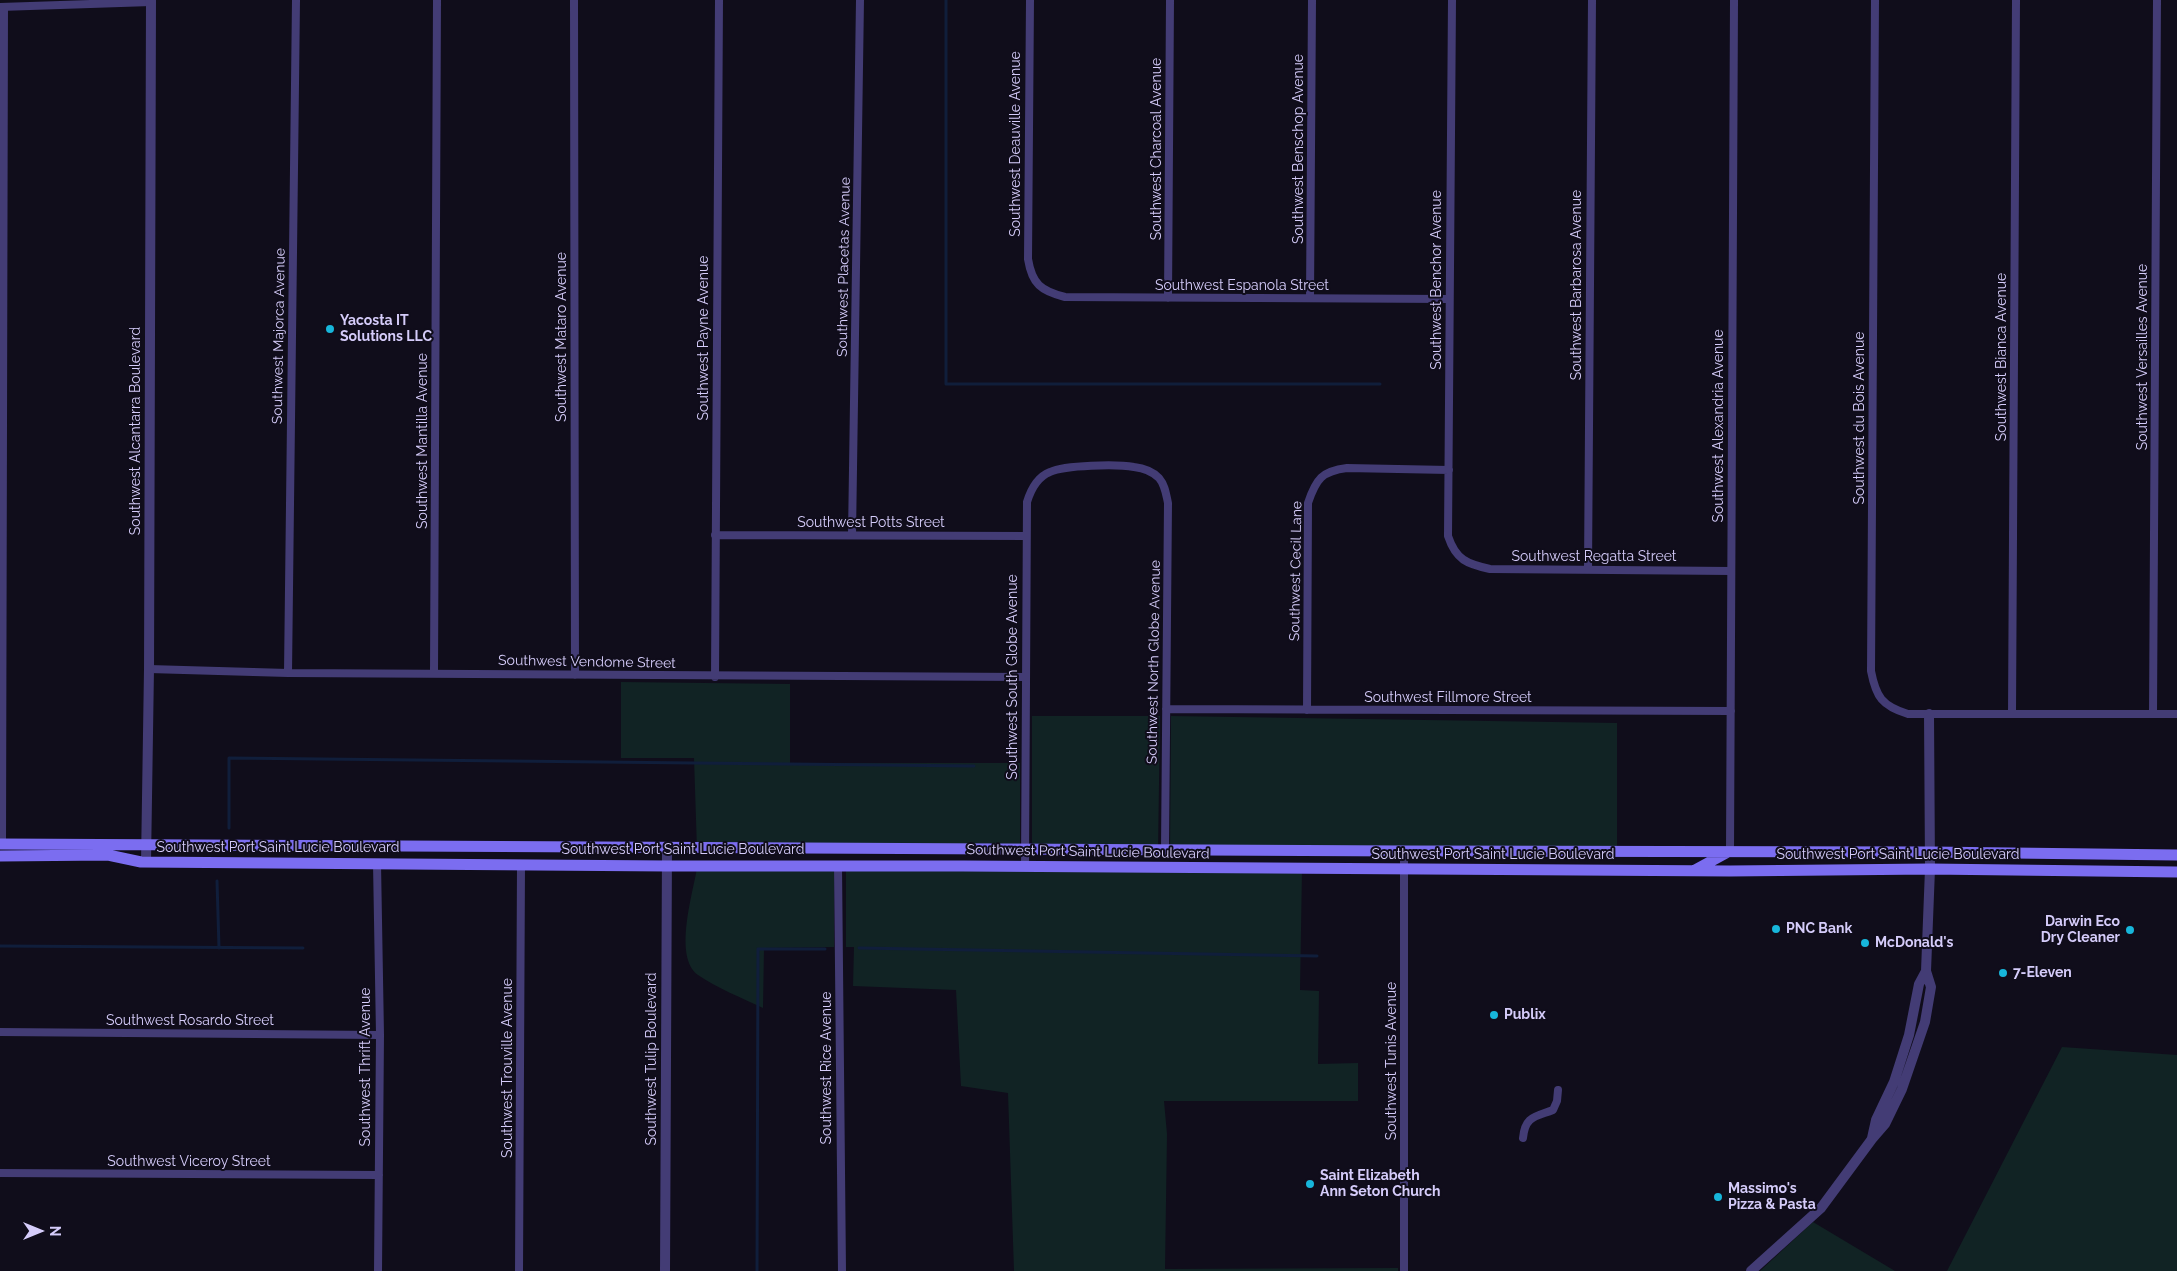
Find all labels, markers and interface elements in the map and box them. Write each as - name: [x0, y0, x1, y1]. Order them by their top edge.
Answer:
- street label: Southwest Deauville Avenue: [1008, 51, 1024, 237]
- street label: Southwest Benschop Avenue: [1291, 54, 1307, 244]
- street label: Southwest Charcoal Avenue: [1149, 58, 1165, 240]
- street label: Southwest Placetas Avenue: [834, 177, 854, 357]
- street label: Southwest Benchor Avenue: [1429, 190, 1445, 370]
- street label: Southwest Barbarosa Avenue: [1569, 190, 1585, 380]
- street label: Southwest Majorca Avenue: [269, 248, 289, 424]
- street label: Southwest Mataro Avenue: [554, 252, 570, 422]
- street label: Southwest Payne Avenue: [696, 256, 712, 420]
- street label: Southwest Versailles Avenue: [2135, 264, 2151, 450]
- street label: Southwest Bianca Avenue: [1994, 273, 2010, 441]
- street label: Southwest Espanola Street: [1155, 278, 1329, 294]
- place label: Yacosta IT Solutions LLC: [340, 313, 432, 346]
- marker: Yacosta IT Solutions LLC: [324, 323, 336, 335]
- street label: Southwest Alcantarra Boulevard: [128, 327, 144, 535]
- street label: Southwest Alexandria Avenue: [1711, 329, 1727, 523]
- street label: Southwest du Bois Avenue: [1852, 332, 1868, 504]
- street label: Southwest Mantilla Avenue: [415, 353, 431, 529]
- street label: Southwest Cecil Lane: [1286, 501, 1306, 641]
- street label: Southwest Potts Street: [797, 515, 945, 531]
- street label: Southwest Regatta Street: [1512, 549, 1676, 565]
- street label: Southwest North Globe Avenue: [1144, 560, 1164, 764]
- street label: Southwest South Globe Avenue: [1005, 574, 1021, 780]
- street label: Southwest Vendome Street: [498, 652, 676, 672]
- street label: Southwest Fillmore Street: [1364, 690, 1532, 706]
- street label: Southwest Port Saint Lucie Boulevard: [157, 840, 399, 856]
- street label: Southwest Port Saint Lucie Boulevard: [966, 841, 1210, 863]
- street label: Southwest Port Saint Lucie Boulevard: [562, 842, 804, 858]
- street label: Southwest Port Saint Lucie Boulevard: [1372, 847, 1614, 863]
- street label: Southwest Port Saint Lucie Boulevard: [1777, 847, 2019, 863]
- place label: Darwin Eco Dry Cleaner: [2041, 914, 2120, 946]
- place label: PNC Bank: [1786, 921, 1852, 937]
- marker: PNC Bank: [1770, 923, 1782, 935]
- marker: Darwin Eco Dry Cleaner: [2124, 924, 2136, 936]
- place label: McDonald's: [1875, 935, 1953, 951]
- marker: McDonald's: [1859, 937, 1871, 949]
- place label: 7-Eleven: [2013, 965, 2072, 981]
- marker: 7-Eleven: [1997, 967, 2009, 979]
- street label: Southwest Tulip Boulevard: [644, 972, 660, 1146]
- street label: Southwest Trouville Avenue: [500, 978, 516, 1158]
- street label: Southwest Tunis Avenue: [1384, 982, 1400, 1140]
- street label: Southwest Thrift Avenue: [358, 988, 374, 1146]
- street label: Southwest Rice Avenue: [819, 992, 835, 1144]
- place label: Publix: [1504, 1007, 1546, 1023]
- marker: Publix: [1488, 1009, 1500, 1021]
- street label: Southwest Rosardo Street: [106, 1013, 274, 1029]
- street label: Southwest Viceroy Street: [107, 1154, 271, 1170]
- place label: Saint Elizabeth Ann Seton Church: [1320, 1168, 1441, 1200]
- marker: Saint Elizabeth Ann Seton Church: [1304, 1178, 1316, 1190]
- place label: Massimo's Pizza & Pasta: [1728, 1181, 1816, 1214]
- marker: Massimo's Pizza & Pasta: [1712, 1191, 1724, 1203]
- north arrow: [15, 1206, 65, 1256]
- text: N: [47, 1226, 63, 1236]

